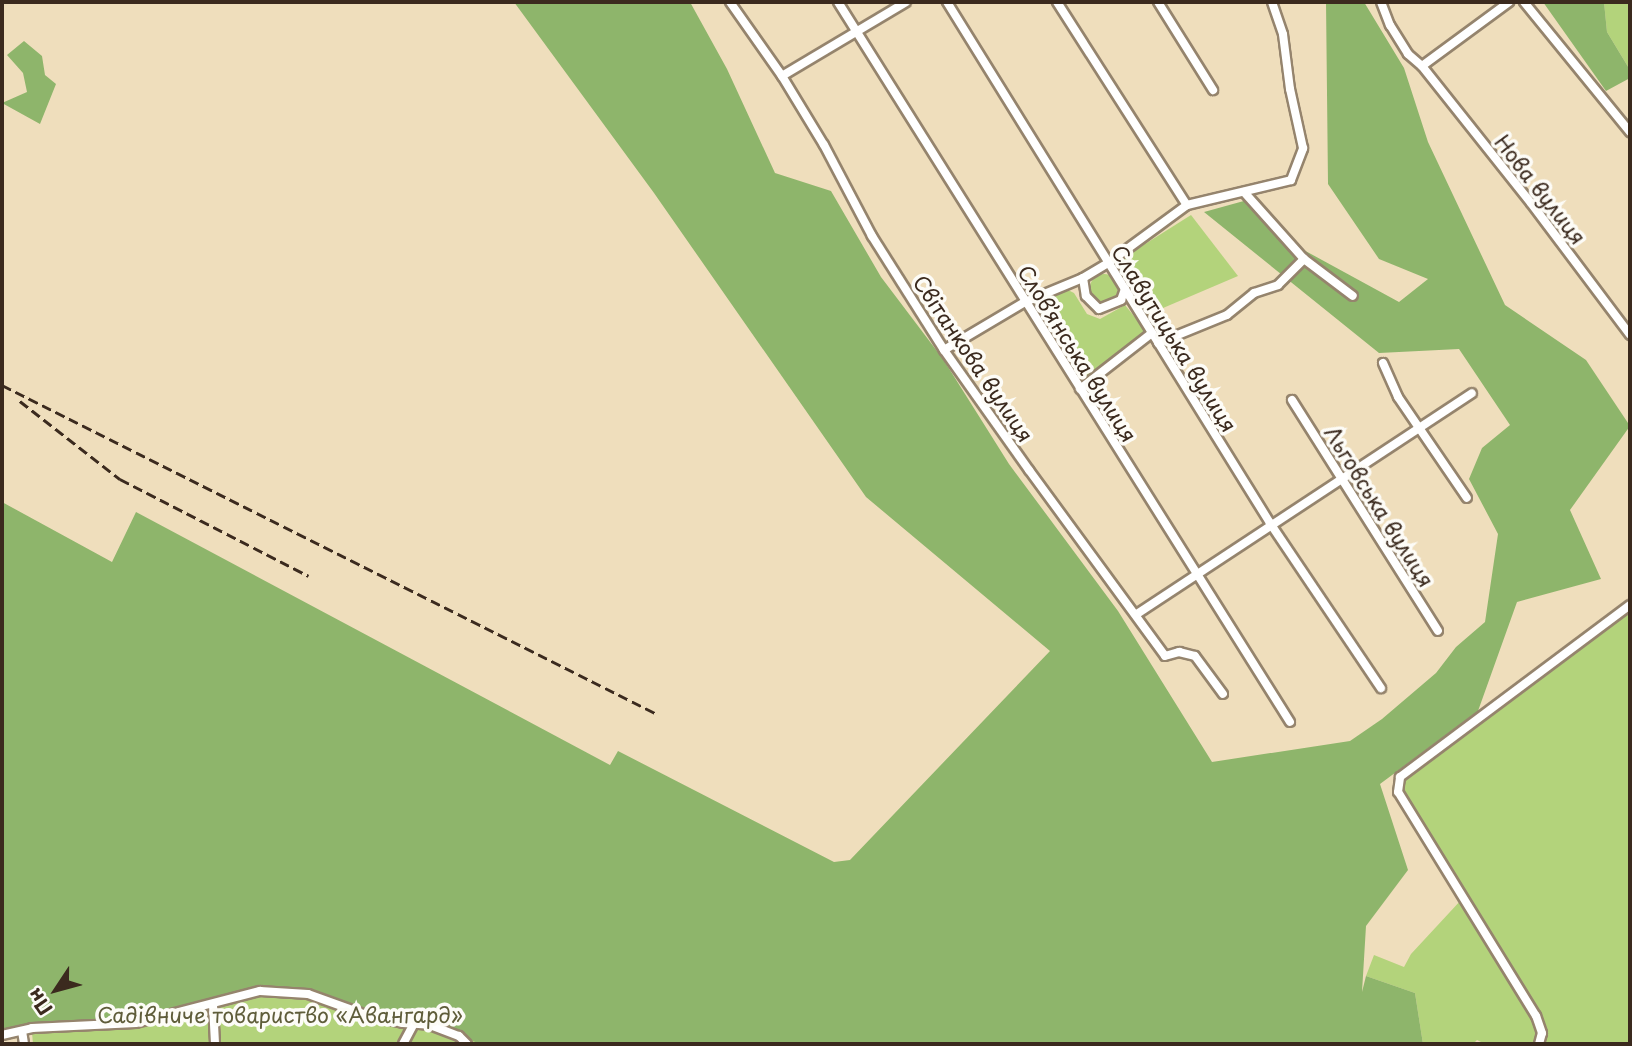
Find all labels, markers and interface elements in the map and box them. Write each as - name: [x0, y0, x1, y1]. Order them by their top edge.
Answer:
- street label: Нова вулиця: [1490, 129, 1592, 249]
- street label: Славутицька вулиця: [1107, 240, 1243, 436]
- street label: Словʼянська вулиця: [1013, 260, 1143, 446]
- street label: Світанкова вулиця: [909, 269, 1039, 447]
- street label: Льговська вулиця: [1320, 421, 1440, 591]
- north arrow: [21, 955, 91, 1025]
- text: Пн: [20, 983, 58, 1022]
- park label: Садівниче товариство «Авангард»: [98, 1001, 462, 1027]

